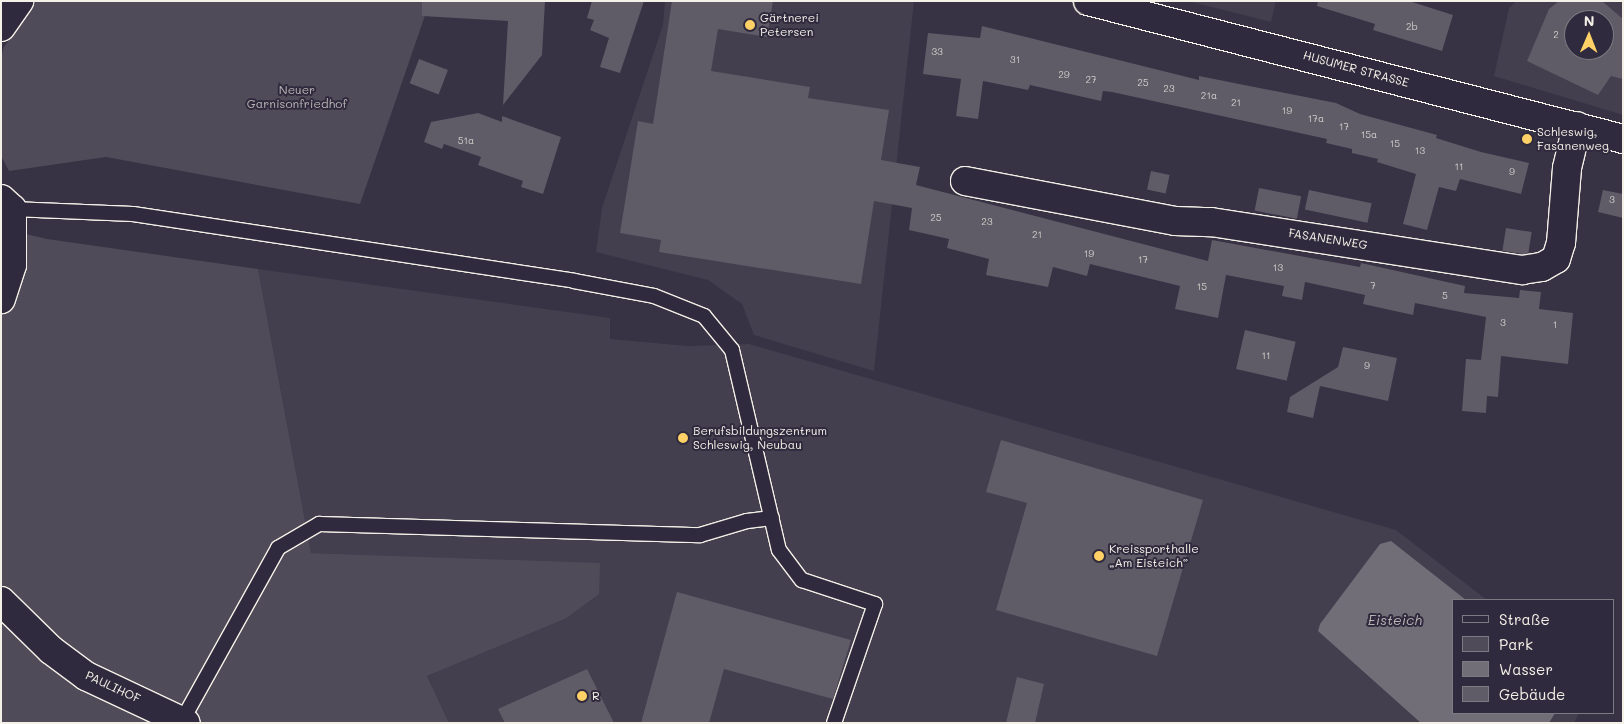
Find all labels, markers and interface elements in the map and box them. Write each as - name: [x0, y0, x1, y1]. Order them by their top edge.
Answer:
- north arrow: [1564, 10, 1614, 60]
- place label: Gärtnerei Petersen: [760, 11, 819, 39]
- text: N: [1584, 11, 1595, 30]
- marker: Gärtnerei Petersen: [744, 19, 756, 31]
- house number: 2b: [1406, 21, 1418, 33]
- house number: 2: [1553, 29, 1559, 41]
- house number: 33: [931, 46, 943, 58]
- street label: HUSUMER STRASSE: [1301, 48, 1411, 90]
- house number: 31: [1010, 54, 1020, 66]
- house number: 29: [1058, 69, 1070, 81]
- house number: 27: [1085, 74, 1097, 86]
- house number: 25: [1137, 77, 1149, 89]
- park label: Neuer Garnisonfriedhof: [247, 83, 347, 111]
- house number: 23: [1163, 83, 1175, 95]
- house number: 21a: [1201, 90, 1217, 102]
- house number: 21: [1231, 97, 1241, 109]
- house number: 19: [1282, 105, 1292, 117]
- house number: 17a: [1308, 113, 1324, 125]
- house number: 17: [1339, 121, 1349, 133]
- place label: Schleswig, Fasanenweg: [1537, 125, 1609, 153]
- house number: 15a: [1361, 129, 1377, 141]
- marker: Schleswig, Fasanenweg: [1521, 133, 1533, 145]
- house number: 51a: [458, 135, 474, 147]
- house number: 15: [1390, 138, 1400, 150]
- house number: 13: [1415, 145, 1425, 157]
- house number: 11: [1455, 161, 1463, 173]
- house number: 9: [1509, 166, 1515, 178]
- house number: 3: [1609, 194, 1615, 206]
- house number: 25: [930, 212, 942, 224]
- house number: 23: [981, 216, 993, 228]
- street label: FASANENWEG: [1288, 226, 1368, 252]
- house number: 21: [1032, 229, 1042, 241]
- house number: 19: [1084, 248, 1094, 260]
- house number: 17: [1138, 254, 1148, 266]
- house number: 13: [1273, 262, 1283, 274]
- house number: 7: [1370, 280, 1376, 292]
- house number: 15: [1197, 281, 1207, 293]
- house number: 5: [1442, 290, 1448, 302]
- house number: 3: [1500, 317, 1506, 329]
- house number: 1: [1553, 319, 1557, 331]
- house number: 11: [1262, 350, 1270, 362]
- house number: 9: [1364, 360, 1370, 372]
- place label: Berufsbildungszentrum Schleswig, Neubau: [693, 424, 827, 452]
- marker: Berufsbildungszentrum Schleswig, Neubau: [677, 432, 689, 444]
- place label: Kreissporthalle „Am Eisteich“: [1109, 542, 1199, 570]
- marker: Kreissporthalle „Am Eisteich“: [1093, 550, 1105, 562]
- legend: [1452, 599, 1614, 714]
- text: Straße: [1499, 609, 1550, 629]
- water label: Eisteich: [1368, 612, 1422, 628]
- text: Park: [1499, 634, 1533, 654]
- text: Wasser: [1499, 659, 1553, 679]
- street label: PAULIHOF: [83, 668, 143, 706]
- text: Gebäude: [1499, 684, 1565, 704]
- place label: R: [592, 689, 600, 703]
- marker: R: [576, 690, 588, 702]

